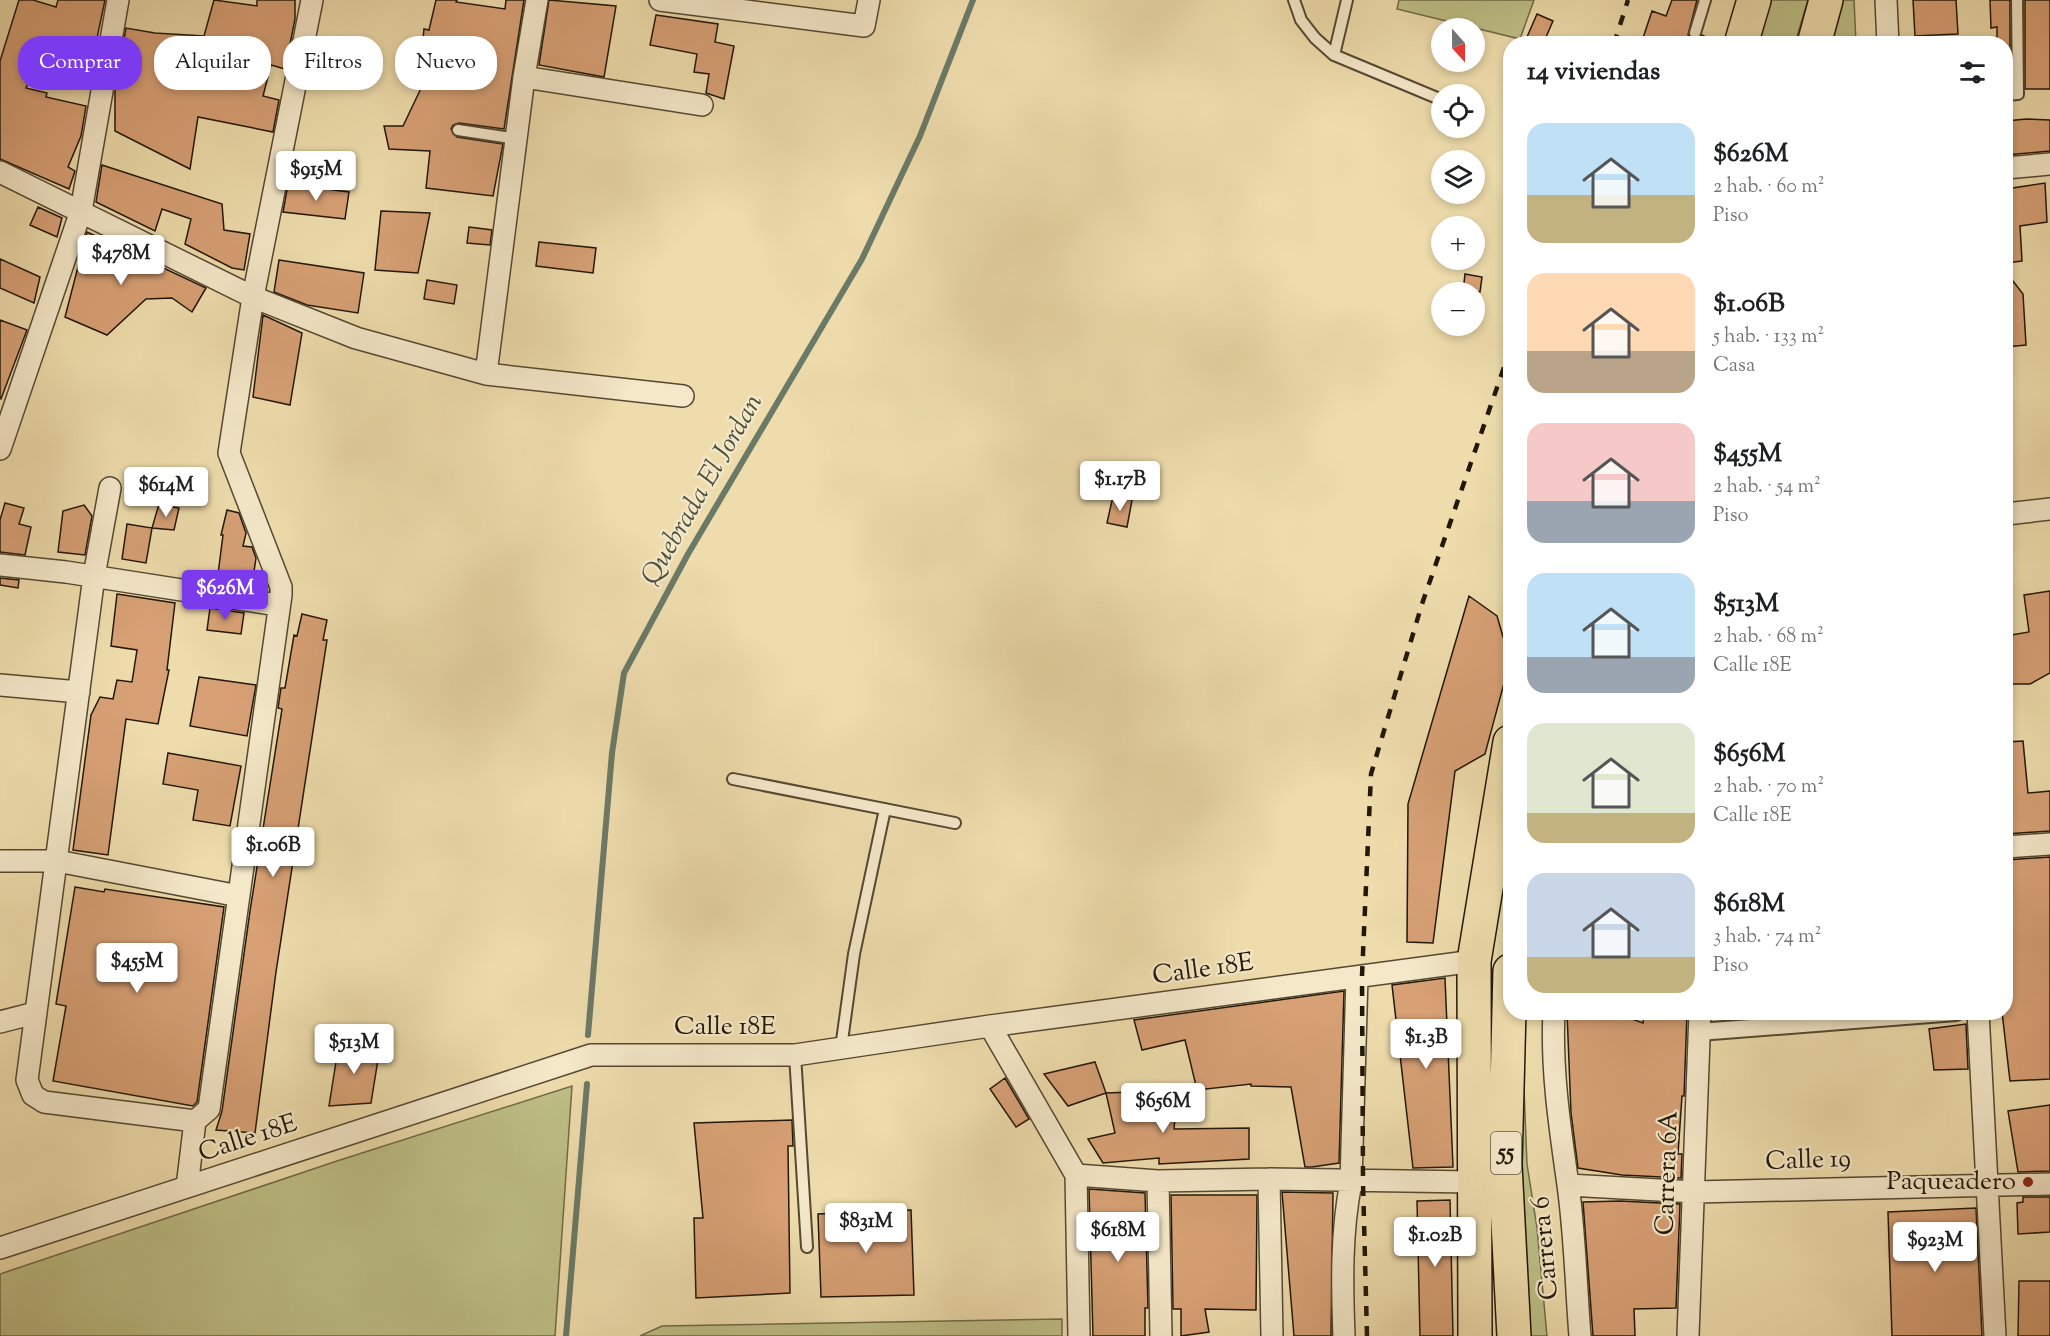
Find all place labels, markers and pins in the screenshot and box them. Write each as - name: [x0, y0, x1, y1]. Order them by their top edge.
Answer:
- pin: $915M: [274, 151, 358, 202]
- pin: $478M: [79, 235, 163, 286]
- pin: $1.17B: [1071, 461, 1169, 512]
- pin: $614M: [124, 467, 208, 518]
- pin: $626M: [183, 570, 267, 621]
- pin: $1.06B: [224, 827, 322, 878]
- pin: $455M: [95, 943, 179, 994]
- pin: $1.3B: [1384, 1019, 1468, 1070]
- pin: $513M: [312, 1024, 396, 1075]
- pin: $656M: [1121, 1083, 1205, 1134]
- place label: Paqueadero: [1887, 1164, 2016, 1201]
- marker: Paqueadero: [2021, 1175, 2035, 1189]
- pin: $831M: [824, 1203, 908, 1254]
- pin: $618M: [1076, 1212, 1160, 1263]
- pin: $1.02B: [1386, 1217, 1484, 1268]
- pin: $923M: [1893, 1222, 1977, 1273]

